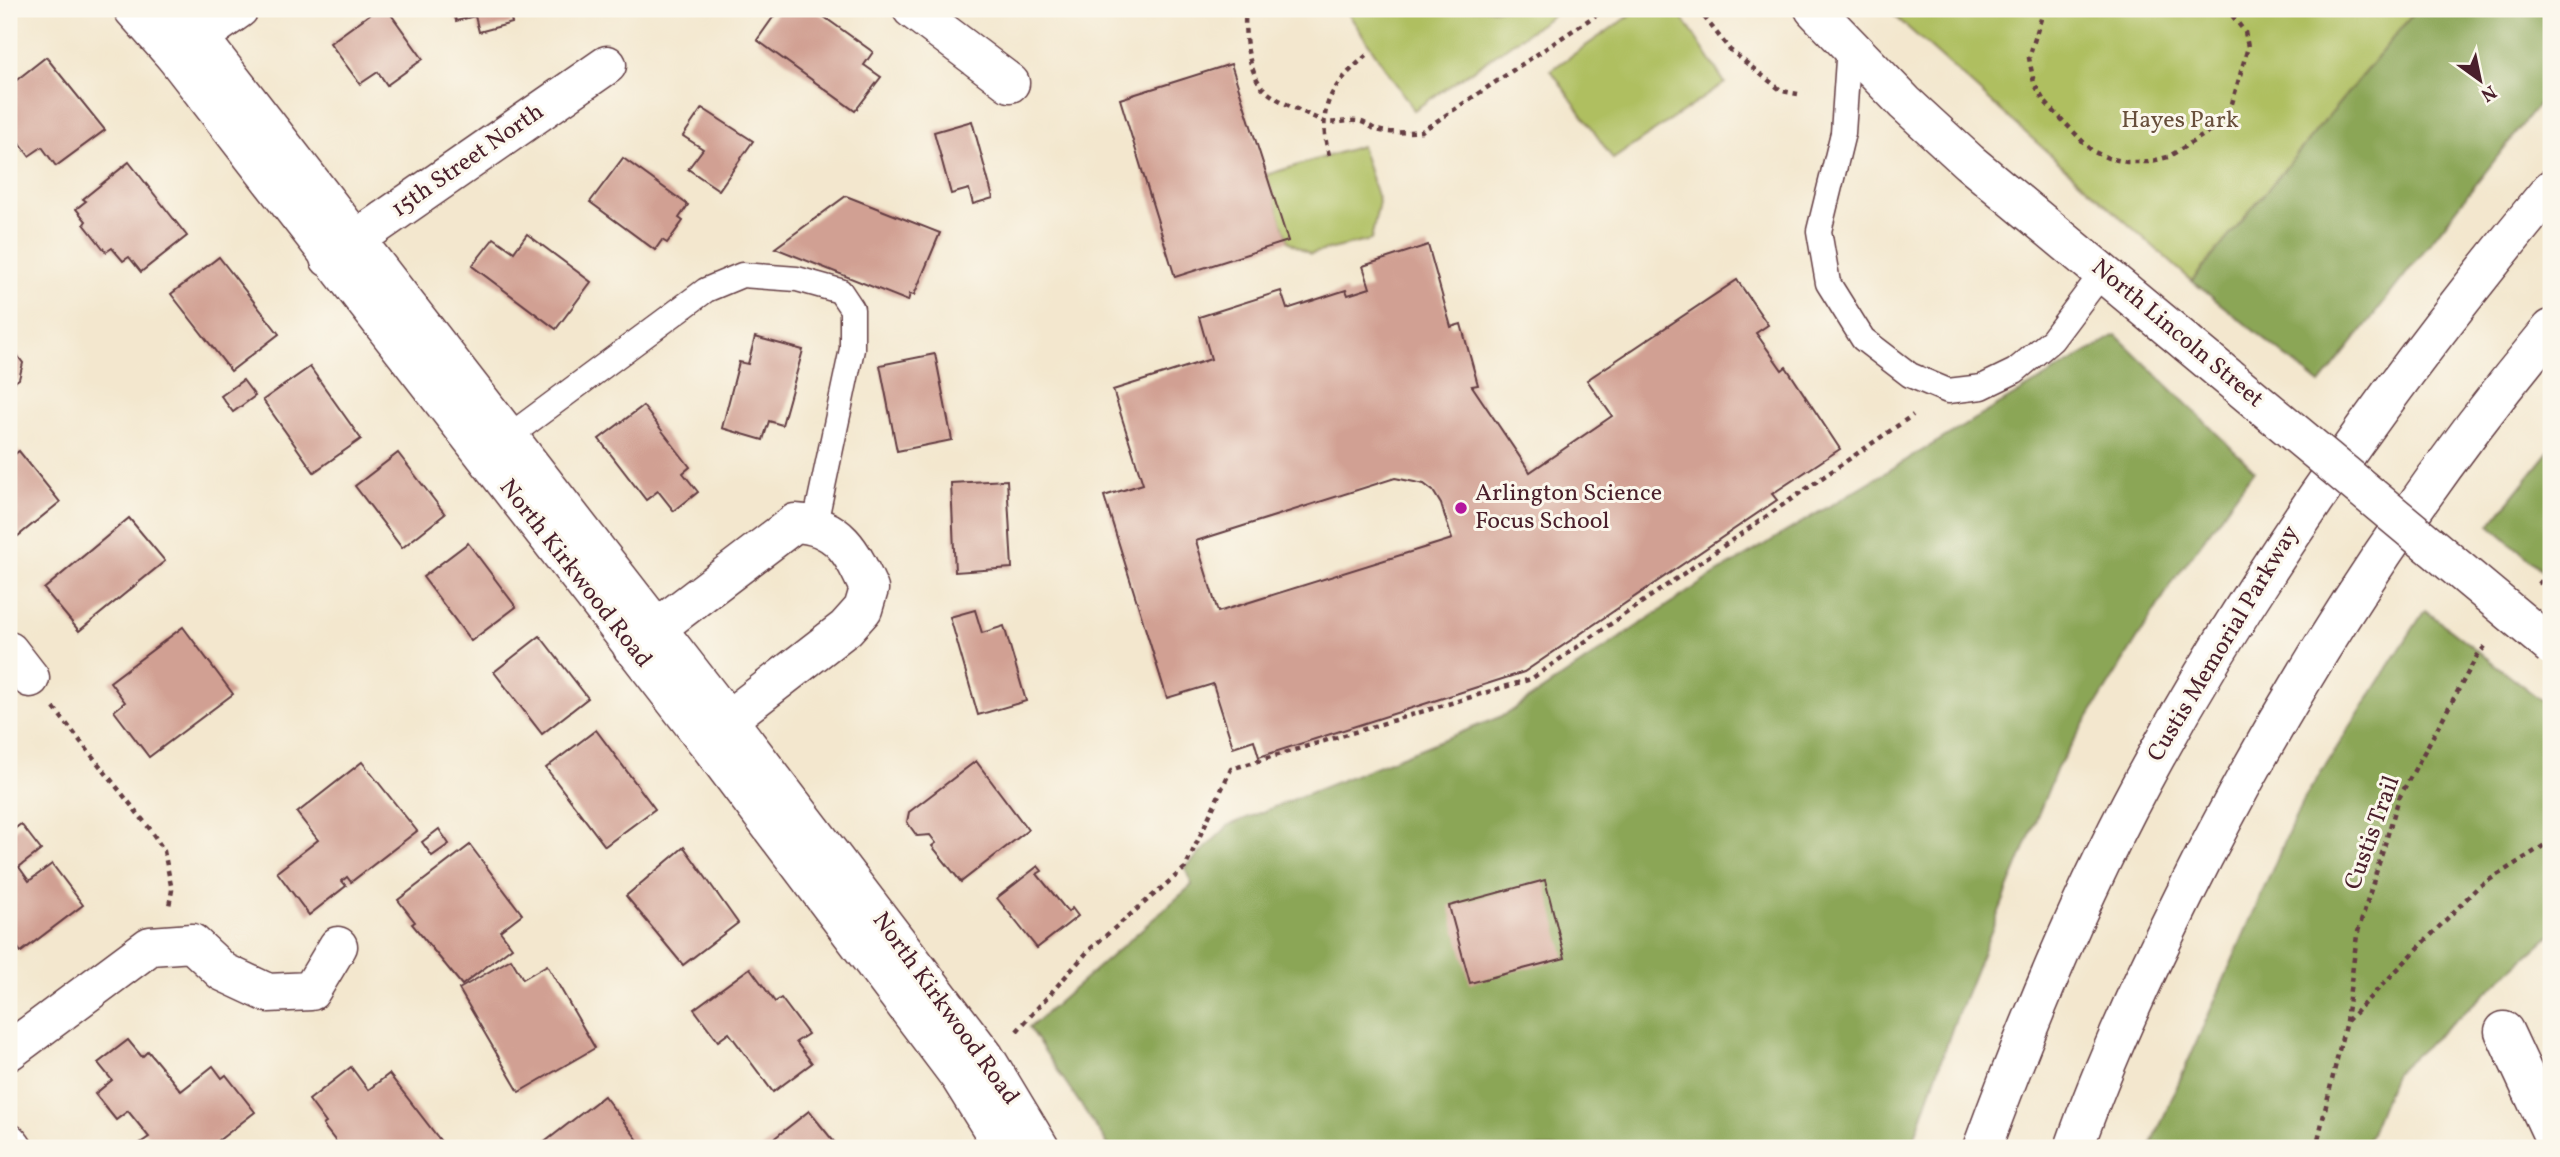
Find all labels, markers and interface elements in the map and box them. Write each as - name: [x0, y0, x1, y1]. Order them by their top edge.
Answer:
- north arrow: [2444, 46, 2514, 116]
- text: N: [2475, 78, 2501, 107]
- street label: 15th Street North: [385, 96, 551, 226]
- park label: Hayes Park: [2121, 104, 2239, 138]
- street label: North Lincoln Street: [2083, 252, 2271, 416]
- street label: North Kirkwood Road: [490, 472, 660, 676]
- place label: Arlington Science Focus School: [1475, 477, 1662, 539]
- marker: Arlington Science Focus School: [1453, 500, 1469, 516]
- street label: Custis Memorial Parkway: [2140, 519, 2308, 769]
- street label: Custis Trail: [2337, 771, 2409, 895]
- street label: North Kirkwood Road: [863, 905, 1027, 1113]

